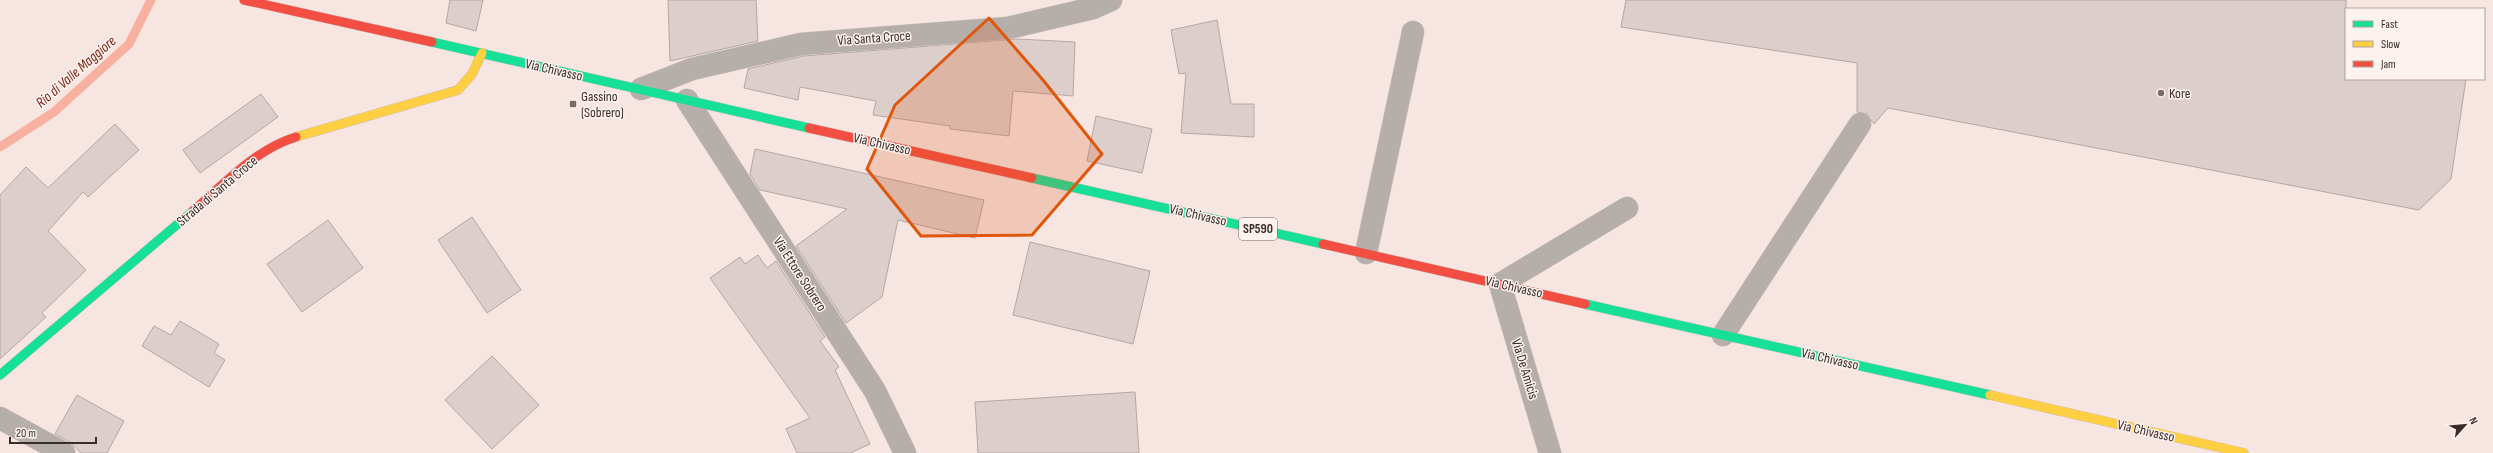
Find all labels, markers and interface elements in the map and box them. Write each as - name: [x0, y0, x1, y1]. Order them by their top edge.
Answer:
- legend: [2345, 8, 2485, 80]
- text: Fast: [2381, 17, 2398, 32]
- street label: Via Santa Croce: [837, 27, 911, 49]
- water label: Rio di Valle Maggiore: [32, 32, 120, 112]
- text: Slow: [2381, 37, 2400, 52]
- street label: Via Chivasso: [524, 55, 584, 85]
- text: Jam: [2380, 57, 2396, 72]
- place label: Kore: [2169, 85, 2190, 102]
- place label: Gassino (Sobrero): [581, 88, 624, 121]
- marker: Kore: [2156, 88, 2166, 98]
- marker: Gassino (Sobrero): [568, 99, 578, 109]
- street label: Via Chivasso: [852, 129, 912, 159]
- street label: Strada di Santa Croce: [173, 152, 261, 230]
- street label: Via Chivasso: [1168, 200, 1228, 230]
- road number: SP590: [1239, 218, 1277, 240]
- street label: Via Ettore Sobrero: [770, 234, 830, 314]
- street label: Via Chivasso: [1484, 272, 1544, 302]
- street label: Via De Amicis: [1508, 337, 1542, 401]
- street label: Via Chivasso: [1800, 344, 1860, 374]
- north arrow: [2445, 405, 2485, 445]
- text: N: [2466, 415, 2481, 426]
- street label: Via Chivasso: [2116, 416, 2176, 446]
- scale bar: [10, 419, 96, 445]
- text: 20 m: [16, 426, 36, 441]

